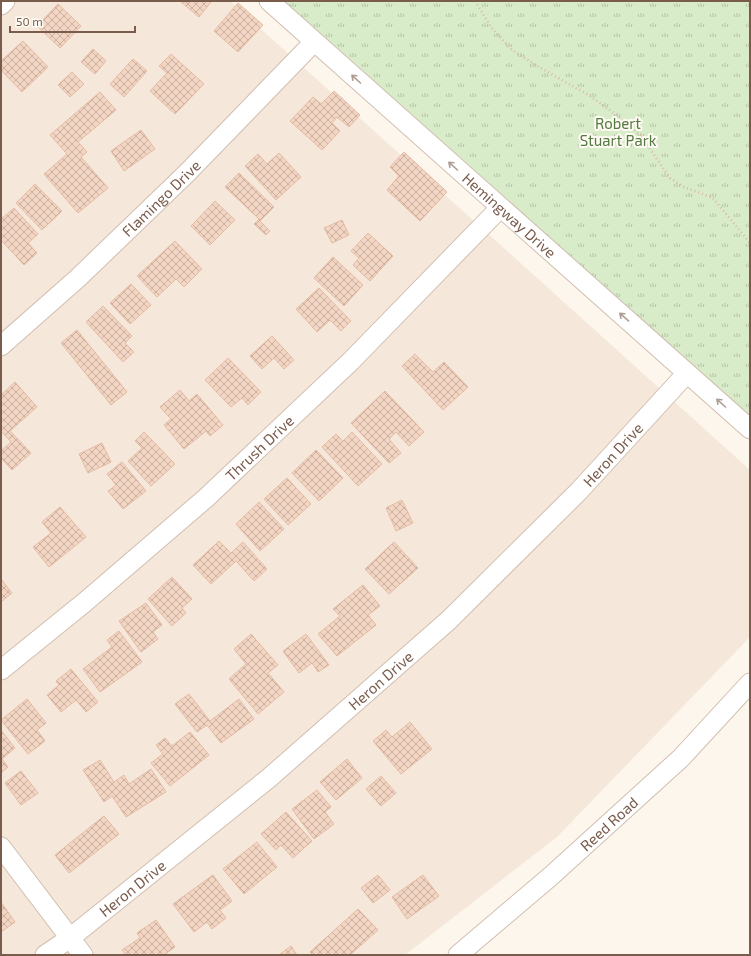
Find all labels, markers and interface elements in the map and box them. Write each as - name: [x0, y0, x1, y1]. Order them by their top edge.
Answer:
- scale bar: [10, 8, 135, 34]
- text: 50 m: [16, 14, 43, 28]
- one-way arrow: [351, 75, 361, 84]
- park label: Robert Stuart Park: [580, 114, 657, 149]
- street label: Flamingo Drive: [118, 156, 204, 240]
- one-way arrow: [448, 161, 458, 170]
- street label: Hemingway Drive: [459, 169, 560, 261]
- one-way arrow: [619, 313, 629, 322]
- one-way arrow: [716, 399, 726, 408]
- street label: Thrush Drive: [221, 411, 297, 484]
- street label: Heron Drive: [579, 419, 646, 490]
- street label: Heron Drive: [344, 647, 417, 713]
- street label: Reed Road: [576, 793, 641, 854]
- street label: Heron Drive: [95, 856, 169, 920]

